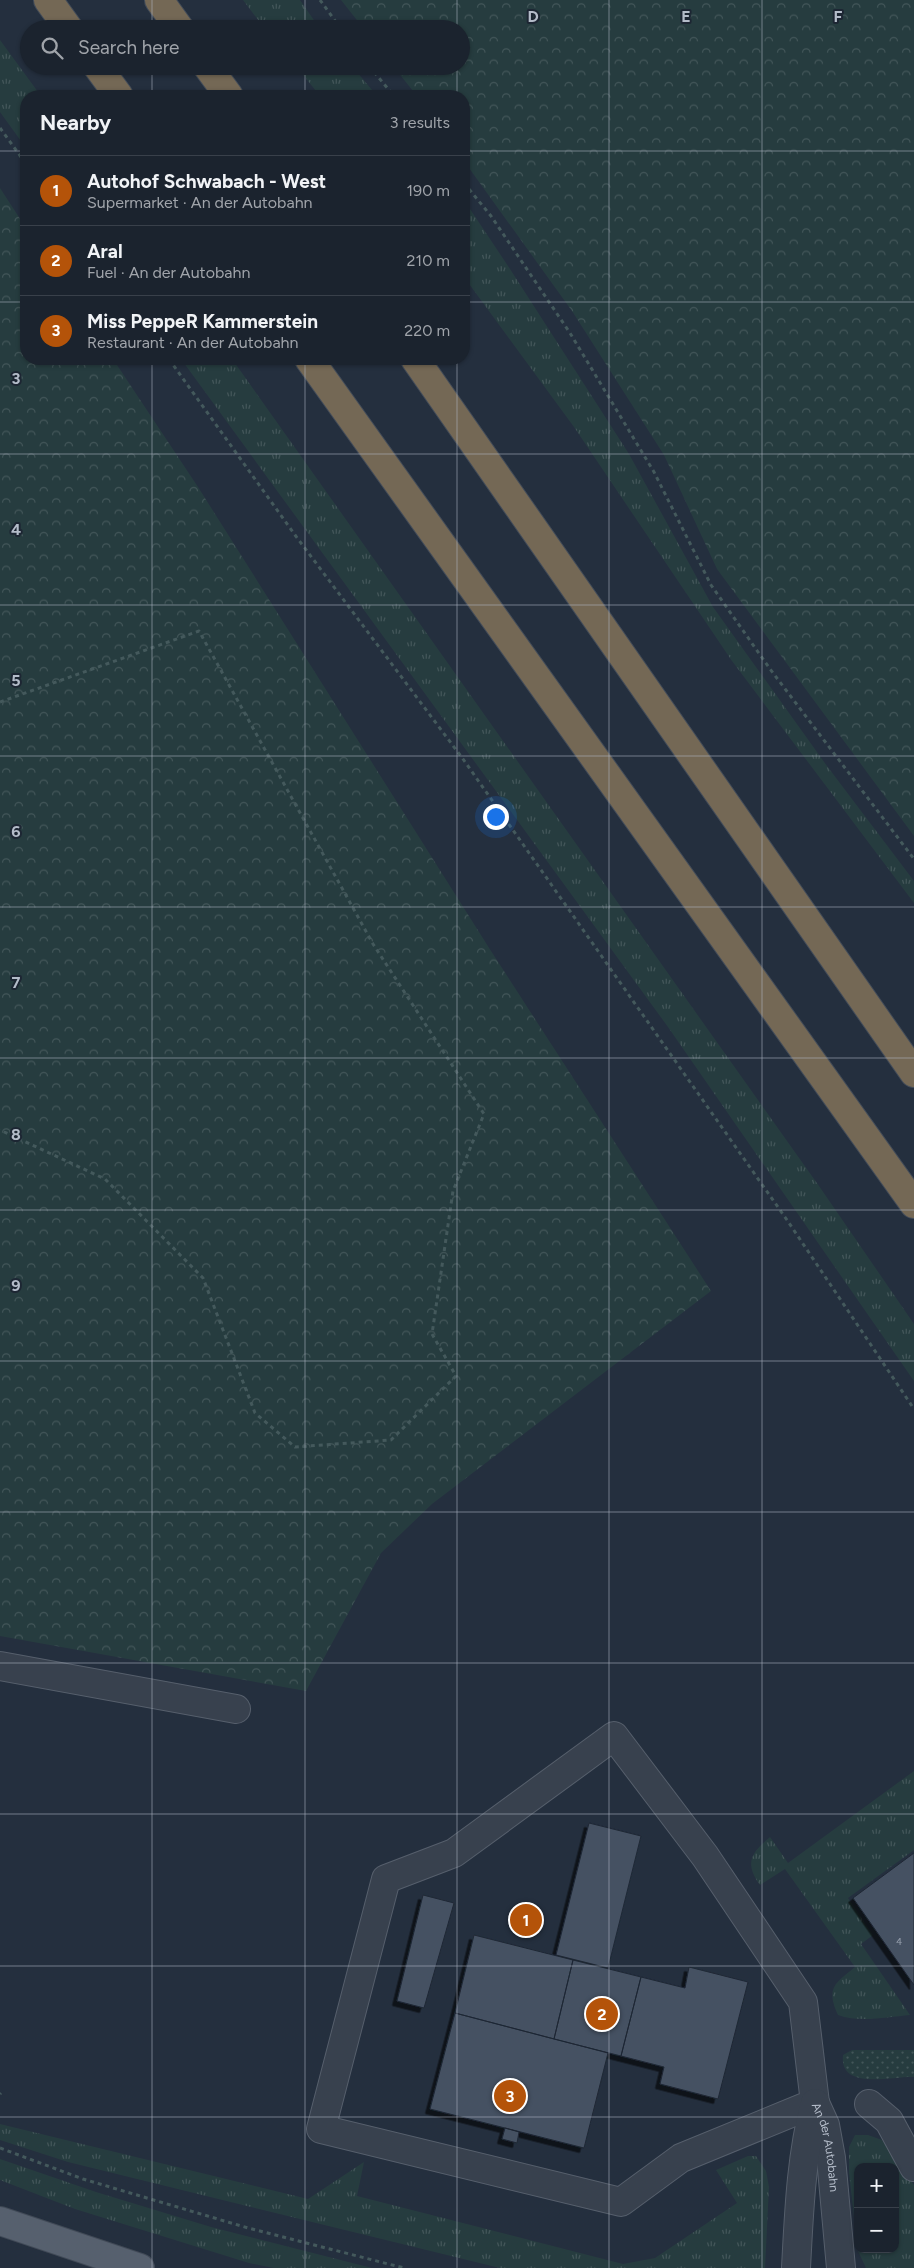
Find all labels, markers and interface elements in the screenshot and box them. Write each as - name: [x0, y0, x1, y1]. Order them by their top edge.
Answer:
- text: D: [527, 7, 539, 26]
- text: E: [681, 7, 691, 26]
- text: F: [834, 7, 843, 26]
- search box: [20, 20, 470, 75]
- icon: search: [38, 34, 66, 62]
- text: Search here: [78, 36, 180, 59]
- text: Nearby: [40, 110, 111, 135]
- text: 3 results: [390, 113, 450, 132]
- text: Autohof Schwabach - West: [87, 170, 326, 193]
- text: 1: [53, 181, 59, 200]
- text: 190 m: [407, 181, 450, 200]
- text: Supermarket · An der Autobahn: [87, 193, 313, 212]
- text: Aral: [87, 240, 123, 263]
- text: 2: [51, 251, 61, 270]
- text: 210 m: [407, 251, 450, 270]
- text: Fuel · An der Autobahn: [87, 263, 250, 282]
- text: Miss PeppeR Kammerstein: [87, 310, 318, 333]
- text: 3: [52, 321, 60, 340]
- text: 220 m: [404, 321, 450, 340]
- text: Restaurant · An der Autobahn: [87, 333, 298, 352]
- text: 3: [12, 369, 21, 388]
- text: 4: [11, 520, 21, 539]
- text: 5: [11, 671, 21, 690]
- your location: [483, 804, 509, 830]
- text: 6: [11, 822, 21, 841]
- text: 7: [12, 973, 21, 992]
- text: 8: [11, 1125, 21, 1144]
- text: 9: [11, 1276, 21, 1295]
- pin: 1: [510, 1901, 542, 1939]
- house number: 4: [896, 1935, 902, 1948]
- pin: 2: [586, 1995, 618, 2033]
- pin: 3: [494, 2077, 526, 2115]
- street label: An der Autobahn: [809, 2100, 841, 2193]
- map controls: [854, 2163, 899, 2253]
- button: +: [854, 2163, 899, 2208]
- button: −: [854, 2208, 899, 2253]

